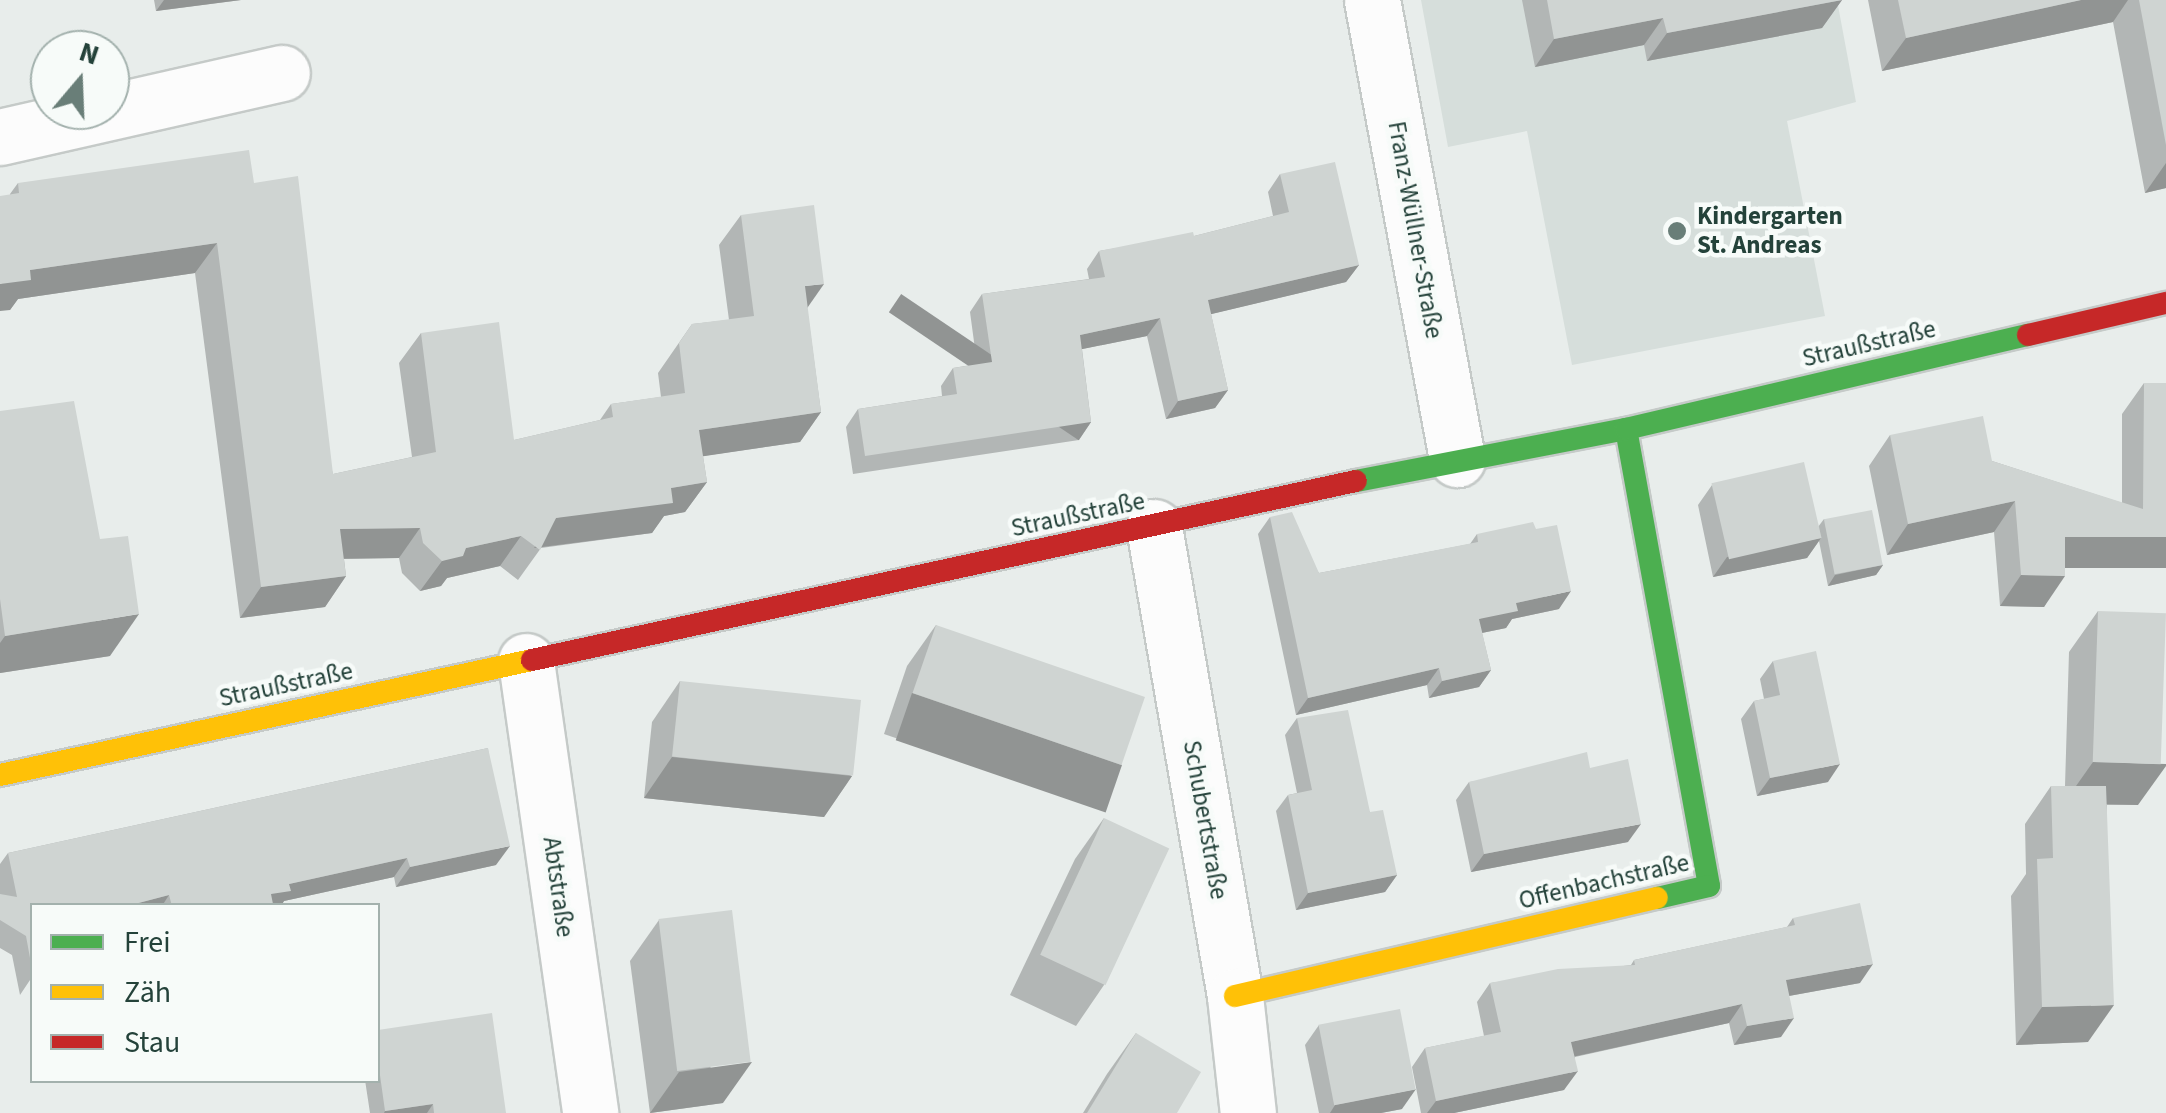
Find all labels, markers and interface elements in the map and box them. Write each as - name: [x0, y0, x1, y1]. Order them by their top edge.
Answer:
- north arrow: [30, 30, 130, 130]
- text: N: [74, 32, 104, 75]
- street label: Franz-Wüllner-Straße: [1381, 119, 1449, 341]
- place label: Kindergarten St. Andreas: [1697, 202, 1843, 261]
- marker: Kindergarten St. Andreas: [1666, 220, 1688, 242]
- street label: Straußstraße: [1799, 314, 1939, 374]
- street label: Straußstraße: [1008, 486, 1148, 544]
- street label: Straußstraße: [216, 656, 356, 714]
- street label: Schubertstraße: [1176, 738, 1234, 902]
- street label: Abtstraße: [536, 835, 580, 939]
- street label: Offenbachstraße: [1516, 848, 1692, 916]
- legend: [30, 903, 380, 1083]
- text: Frei: [124, 921, 171, 964]
- text: Zäh: [124, 971, 171, 1014]
- text: Stau: [124, 1021, 180, 1064]

